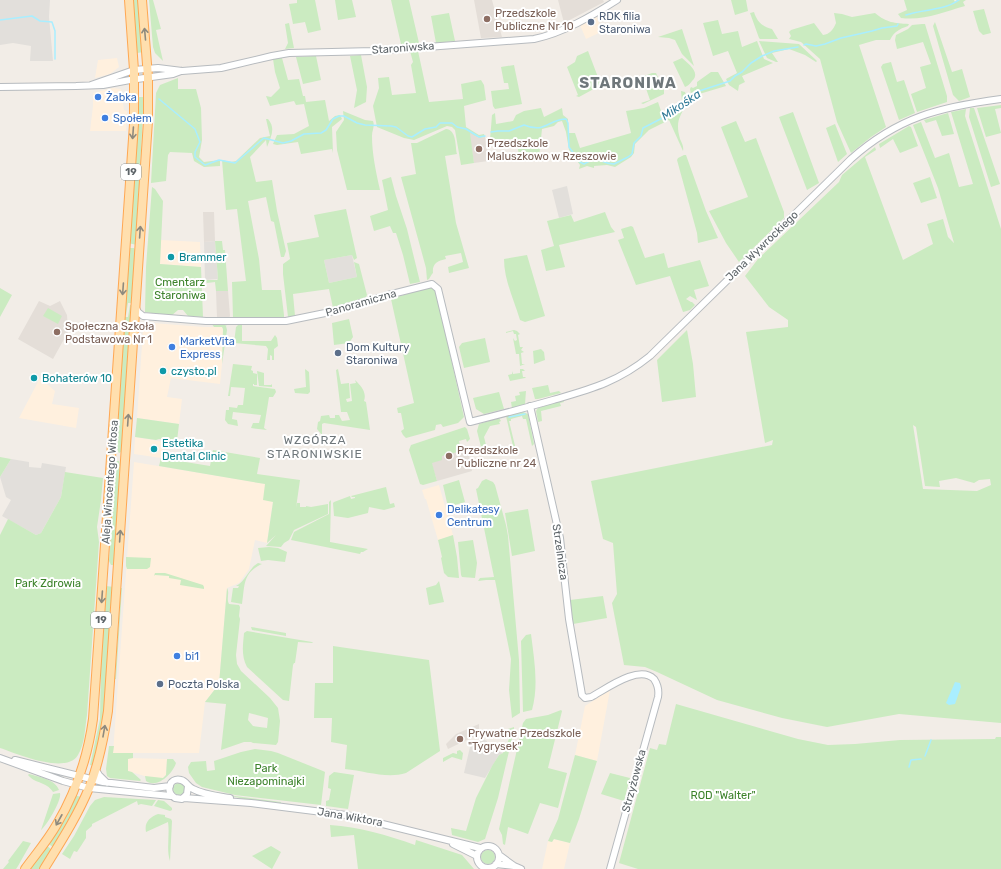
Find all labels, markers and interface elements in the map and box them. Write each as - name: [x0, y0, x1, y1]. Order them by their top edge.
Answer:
- place label: Przedszkole Publiczne Nr 10: [495, 7, 574, 33]
- place label: RDK filia Staroniwa: [599, 10, 651, 36]
- marker: Przedszkole Publiczne Nr 10: [482, 14, 492, 24]
- marker: RDK filia Staroniwa: [586, 17, 596, 27]
- one-way arrow: [141, 28, 149, 41]
- street label: Staroniwska: [371, 39, 435, 57]
- district label: STARONIWA: [579, 74, 677, 92]
- water label: Mikośka: [659, 87, 703, 123]
- place label: Żabka: [106, 90, 137, 104]
- marker: Żabka: [93, 92, 103, 102]
- place label: Społem: [113, 112, 152, 125]
- marker: Społem: [100, 113, 110, 123]
- one-way arrow: [130, 126, 137, 139]
- place label: Przedszkole Maluszkowo w Rzeszowie: [487, 137, 616, 163]
- marker: Przedszkole Maluszkowo w Rzeszowie: [474, 144, 484, 154]
- road number: 19: [121, 164, 141, 180]
- street label: Jana Wywrockiego: [723, 208, 801, 284]
- one-way arrow: [137, 226, 144, 239]
- place label: Brammer: [179, 251, 227, 264]
- marker: Brammer: [166, 252, 176, 262]
- park label: Cmentarz Staroniwa: [154, 276, 206, 302]
- one-way arrow: [119, 282, 126, 295]
- street label: Panoramiczna: [324, 287, 398, 319]
- place label: Społeczna Szkoła Podstawowa Nr 1: [65, 320, 154, 346]
- marker: Społeczna Szkoła Podstawowa Nr 1: [52, 327, 62, 337]
- place label: MarketVita Express: [180, 335, 235, 361]
- place label: Dom Kultury Staroniwa: [346, 341, 409, 367]
- marker: MarketVita Express: [167, 342, 177, 352]
- marker: Dom Kultury Staroniwa: [333, 348, 343, 358]
- place label: czysto.pl: [171, 365, 217, 378]
- marker: czysto.pl: [158, 366, 168, 376]
- place label: Bohaterów 10: [42, 372, 112, 385]
- marker: Bohaterów 10: [29, 373, 39, 383]
- one-way arrow: [124, 414, 131, 427]
- street label: Aleja Wincentego Witosa: [99, 420, 121, 544]
- district label: WZGÓRZA STARONIWSKIE: [267, 433, 363, 461]
- place label: Estetika Dental Clinic: [162, 437, 226, 463]
- marker: Estetika Dental Clinic: [149, 444, 159, 454]
- place label: Przedszkole Publiczne nr 24: [457, 444, 536, 470]
- marker: Przedszkole Publiczne nr 24: [444, 451, 454, 461]
- place label: Delikatesy Centrum: [447, 503, 500, 529]
- marker: Delikatesy Centrum: [434, 510, 444, 520]
- street label: Strzelnicza: [550, 523, 570, 581]
- one-way arrow: [116, 530, 123, 543]
- park label: Park Zdrowia: [15, 577, 81, 590]
- one-way arrow: [99, 590, 106, 603]
- road number: 19: [91, 612, 111, 628]
- place label: bi1: [185, 650, 199, 663]
- marker: bi1: [172, 651, 182, 661]
- place label: Poczta Polska: [168, 678, 239, 691]
- marker: Poczta Polska: [155, 679, 165, 689]
- one-way arrow: [101, 725, 109, 738]
- place label: Prywatne Przedszkole "Tygrysek": [468, 727, 581, 753]
- marker: Prywatne Przedszkole "Tygrysek": [455, 734, 465, 744]
- street label: Strzyżowska: [619, 748, 649, 814]
- park label: Park Niezapominajki: [227, 762, 305, 788]
- park label: ROD "Walter": [690, 789, 756, 802]
- street label: Jana Wiktora: [316, 805, 384, 829]
- one-way arrow: [55, 814, 63, 826]

